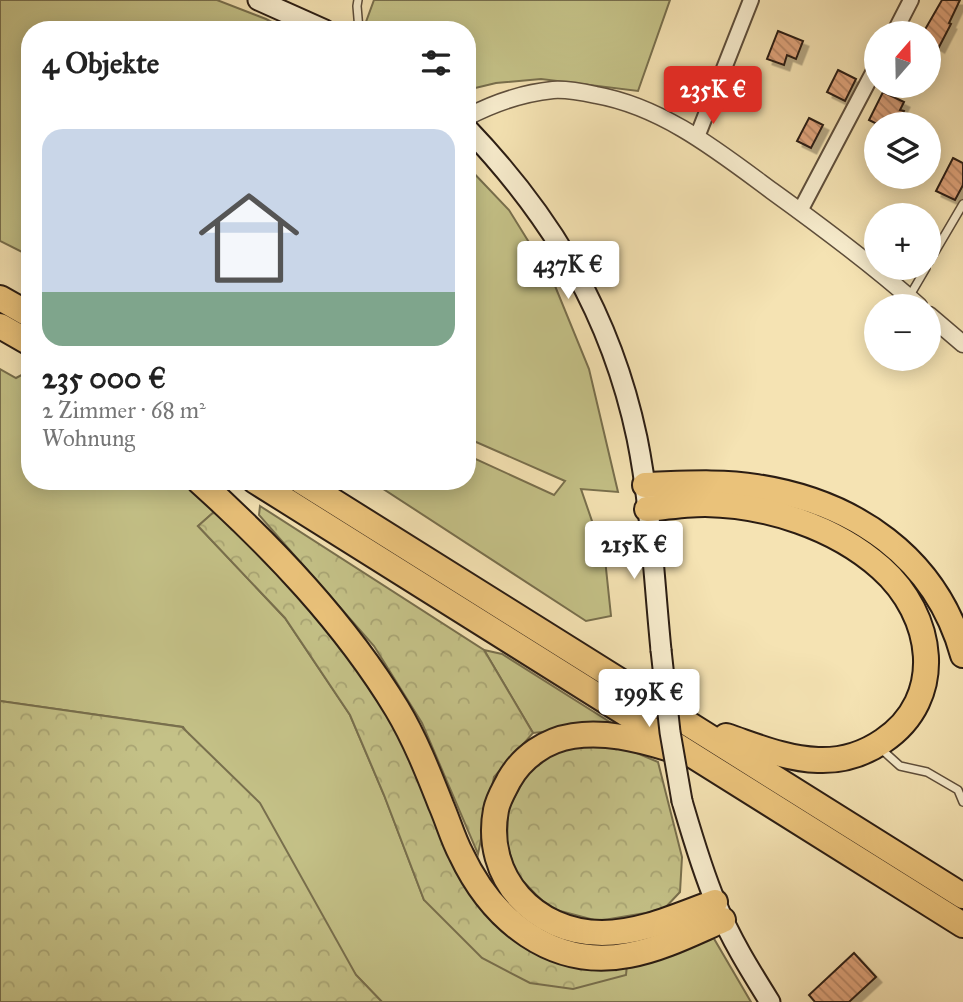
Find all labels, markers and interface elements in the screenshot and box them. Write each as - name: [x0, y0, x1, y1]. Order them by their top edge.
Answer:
- north arrow: [864, 21, 942, 98]
- map controls: [864, 21, 941, 371]
- icon: filters: [417, 44, 455, 82]
- text: 4 Objekte: [42, 45, 159, 81]
- pin: 235K €: [656, 66, 770, 126]
- text: 235K €: [680, 75, 746, 103]
- button: layers: [864, 112, 941, 189]
- icon: home: [186, 175, 312, 301]
- button: +: [864, 203, 941, 280]
- pin: 437K €: [511, 242, 625, 301]
- text: 437K €: [533, 250, 603, 278]
- button: −: [864, 294, 941, 371]
- text: 235 000 €: [42, 360, 166, 396]
- text: 2 Zimmer · 68 m²: [42, 396, 206, 424]
- text: Wohnung: [42, 424, 135, 452]
- pin: 215K €: [577, 522, 691, 581]
- text: 215K €: [601, 530, 667, 558]
- pin: 199K €: [592, 670, 706, 729]
- text: 199K €: [615, 678, 683, 706]

